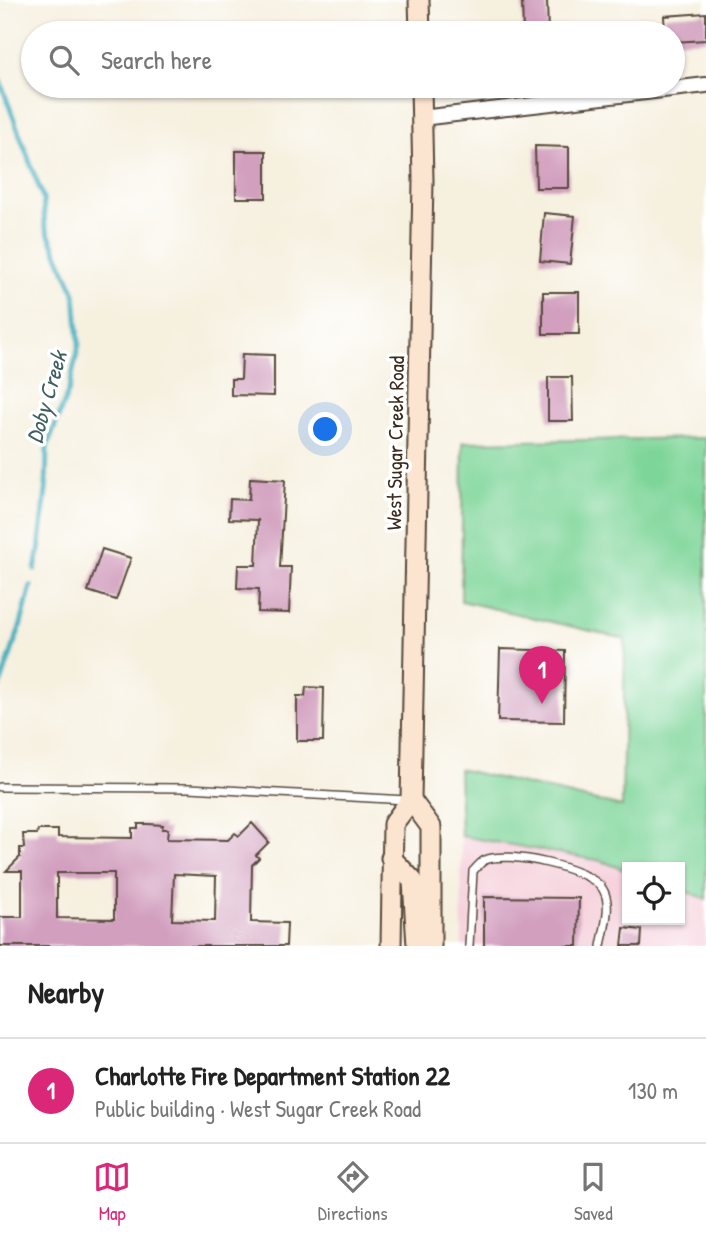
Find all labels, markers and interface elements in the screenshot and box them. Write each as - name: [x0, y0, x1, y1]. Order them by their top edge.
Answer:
- search box: [21, 21, 685, 98]
- icon: search: [45, 41, 83, 79]
- text: Search here: [101, 42, 212, 77]
- water label: Doby Creek: [18, 345, 75, 447]
- street label: West Sugar Creek Road: [379, 356, 411, 530]
- your location: [308, 412, 342, 446]
- pin: 1: [519, 646, 565, 704]
- map controls: [622, 862, 685, 925]
- button: locate: [622, 862, 685, 925]
- text: Nearby: [28, 972, 104, 1012]
- text: Charlotte Fire Department Station 22: [95, 1058, 450, 1093]
- text: 1: [47, 1075, 55, 1106]
- text: 130 m: [628, 1075, 678, 1106]
- text: Public building · West Sugar Creek Road: [95, 1093, 421, 1124]
- tab: Map: [93, 1158, 131, 1226]
- tab: Directions: [318, 1158, 388, 1226]
- tab: Saved: [574, 1158, 613, 1226]

